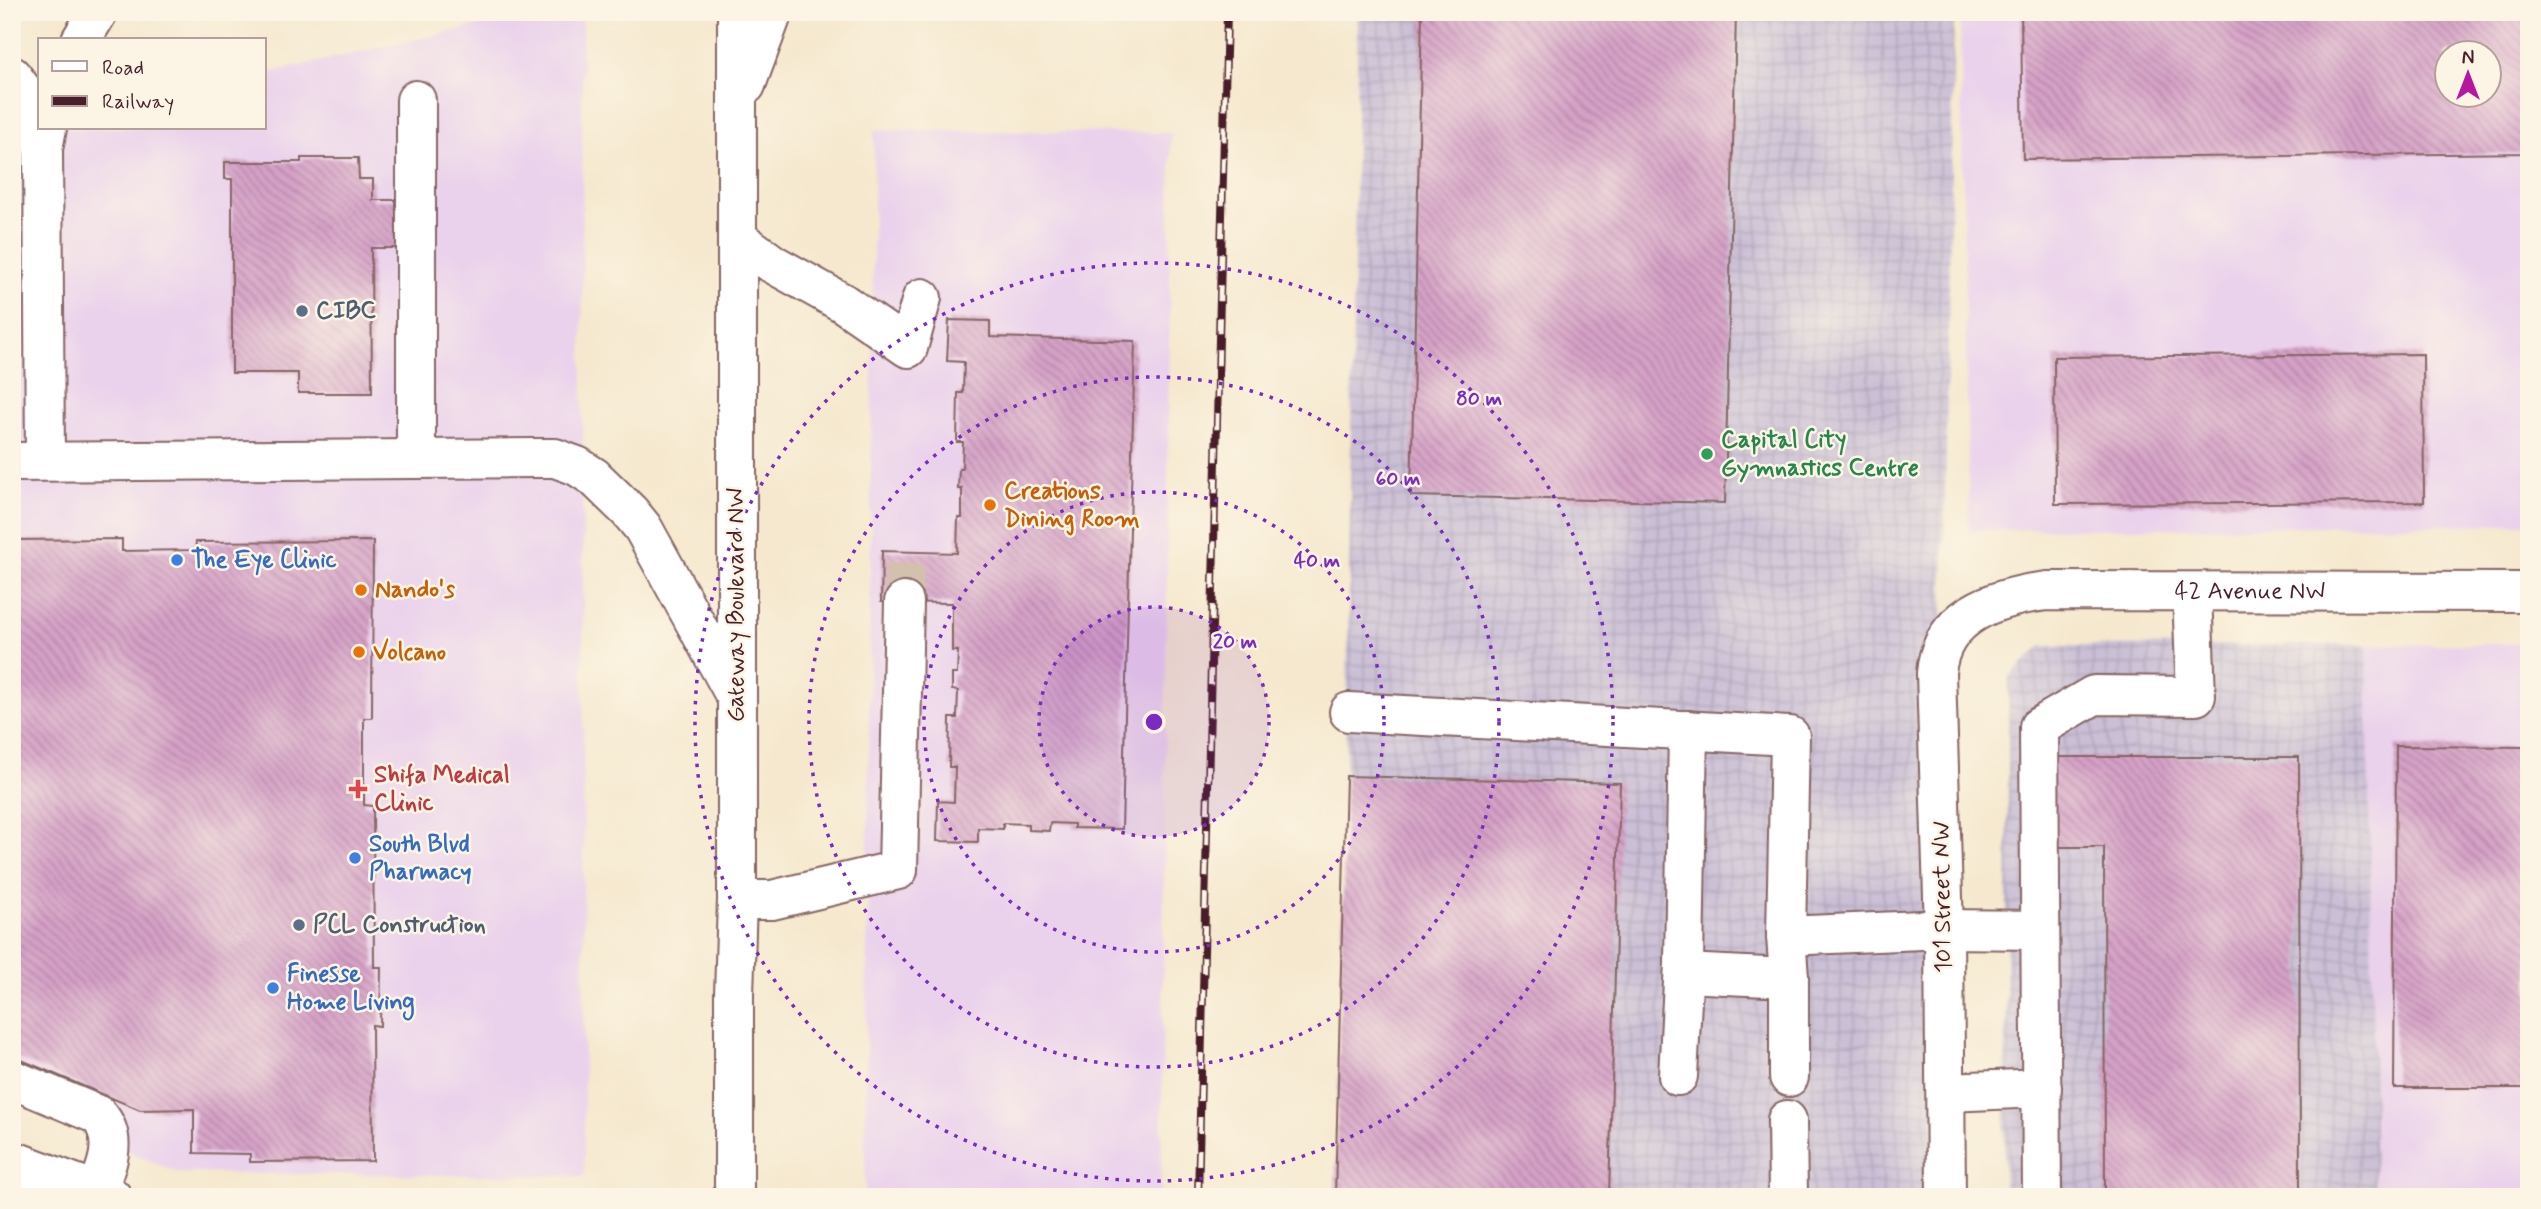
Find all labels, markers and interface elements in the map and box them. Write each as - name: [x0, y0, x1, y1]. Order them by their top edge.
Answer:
- legend: [38, 38, 266, 130]
- north arrow: [2432, 38, 2502, 108]
- text: N: [2462, 46, 2474, 71]
- text: Road: [102, 54, 144, 82]
- text: Railway: [102, 88, 174, 116]
- place label: CIBC: [316, 296, 376, 327]
- marker: CIBC: [294, 303, 310, 319]
- text: 80 m: [1456, 385, 1502, 413]
- place label: Capital City Gymnastics Centre: [1721, 425, 1919, 484]
- marker: Capital City Gymnastics Centre: [1699, 446, 1715, 462]
- text: 60 m: [1375, 465, 1421, 493]
- place label: Creations Dining Room: [1004, 476, 1140, 536]
- street label: Gateway Boulevard NW: [721, 488, 752, 722]
- marker: Creations Dining Room: [982, 497, 998, 513]
- place label: The Eye Clinic: [191, 545, 337, 576]
- text: 40 m: [1294, 547, 1341, 575]
- marker: The Eye Clinic: [169, 552, 185, 568]
- place label: Nando's: [375, 575, 455, 606]
- street label: 42 Avenue NW: [2174, 576, 2325, 607]
- marker: Nando's: [353, 582, 369, 598]
- text: 20 m: [1213, 628, 1258, 656]
- place label: Volcano: [373, 637, 446, 668]
- marker: Volcano: [351, 644, 367, 660]
- centre of rings: [1142, 710, 1166, 734]
- place label: Shifa Medical Clinic: [374, 760, 510, 819]
- marker: Shifa Medical Clinic: [348, 779, 368, 799]
- street label: 101 Street NW: [1926, 821, 1960, 973]
- place label: South Blvd Pharmacy: [369, 829, 472, 888]
- marker: South Blvd Pharmacy: [347, 850, 363, 866]
- place label: PCL Construction: [313, 910, 486, 941]
- marker: PCL Construction: [291, 917, 307, 933]
- place label: Finesse Home Living: [287, 959, 415, 1021]
- marker: Finesse Home Living: [265, 980, 281, 996]

